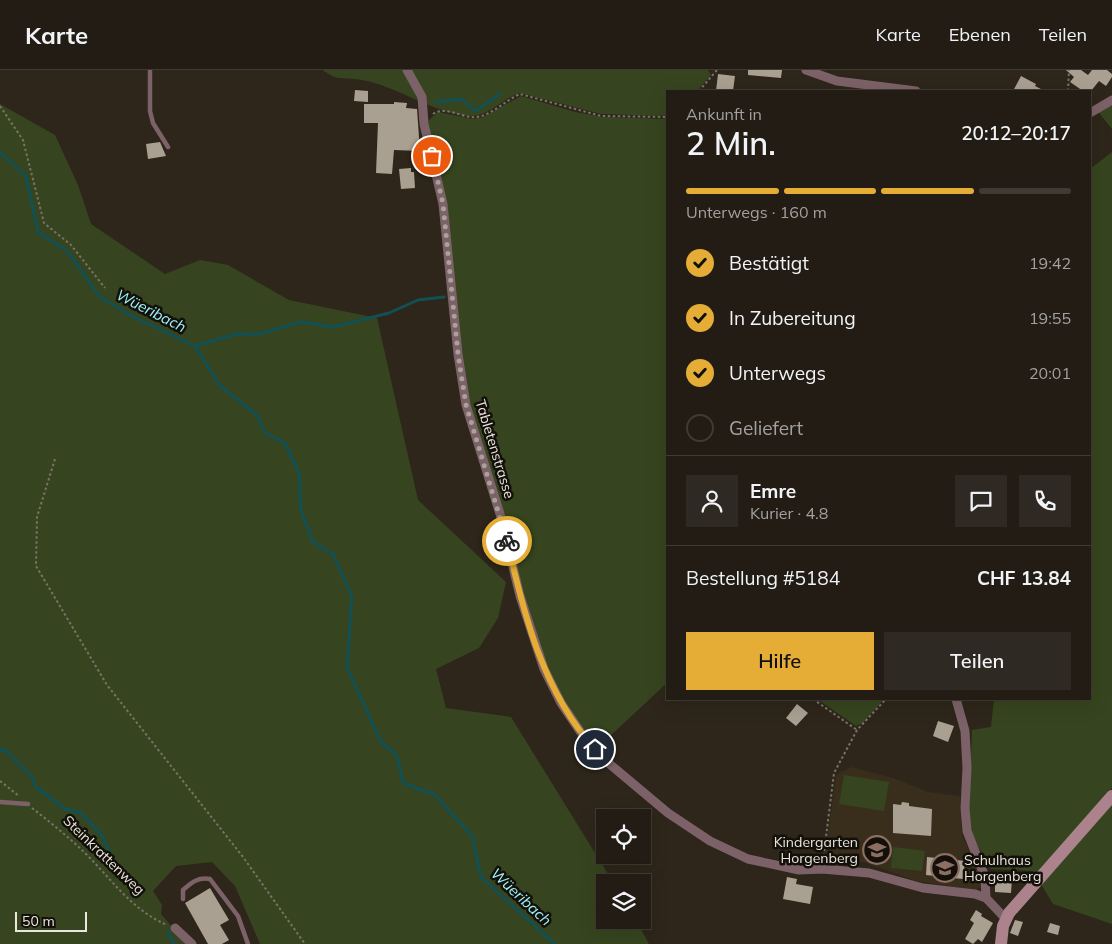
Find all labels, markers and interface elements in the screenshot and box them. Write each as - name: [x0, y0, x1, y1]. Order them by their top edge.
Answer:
- text: Karte: [25, 20, 88, 50]
- text: Karte: [875, 23, 921, 46]
- text: Ebenen: [949, 23, 1011, 46]
- text: Teilen: [1039, 23, 1087, 46]
- text: Ankunft in: [686, 104, 762, 124]
- text: 20:12–20:17: [961, 121, 1071, 145]
- text: 2 Min.: [686, 123, 776, 163]
- pin: [411, 135, 453, 177]
- icon: bag: [418, 142, 446, 170]
- text: Unterwegs · 160 m: [686, 202, 827, 222]
- icon: check: [686, 249, 714, 277]
- text: Bestätigt: [729, 251, 809, 275]
- text: 19:42: [1029, 253, 1071, 273]
- water label: Wüeribach: [113, 285, 190, 336]
- icon: check: [686, 304, 714, 332]
- text: In Zubereitung: [729, 306, 856, 330]
- text: 19:55: [1029, 308, 1071, 328]
- icon: check: [686, 359, 714, 387]
- text: Unterwegs: [729, 361, 826, 385]
- text: 20:01: [1029, 363, 1071, 383]
- street label: Tabletenstrasse: [471, 397, 519, 501]
- text: Geliefert: [729, 416, 803, 440]
- button: person: [686, 475, 738, 527]
- button: chat: [955, 475, 1007, 527]
- button: phone: [1019, 475, 1071, 527]
- text: Emre: [750, 479, 796, 503]
- text: Kurier · 4.8: [750, 503, 828, 523]
- courier: [482, 516, 532, 566]
- icon: bike: [493, 527, 521, 555]
- text: Bestellung #5184: [686, 566, 840, 590]
- text: CHF 13.84: [977, 566, 1071, 590]
- button: Hilfe: [686, 632, 874, 690]
- button: Teilen: [884, 632, 1071, 690]
- pin: [574, 728, 616, 770]
- icon: home: [581, 735, 609, 763]
- map controls: [596, 809, 651, 929]
- button: locate: [596, 809, 651, 864]
- street label: Steinkrattenweg: [59, 811, 149, 899]
- place label: Kindergarten Horgenberg: [774, 833, 858, 867]
- school or university icon: Kindergarten Horgenberg: [862, 835, 892, 865]
- place label: Schulhaus Horgenberg: [964, 851, 1041, 885]
- school or university icon: Schulhaus Horgenberg: [930, 853, 960, 883]
- water label: Wüeribach: [487, 864, 556, 930]
- button: layers: [596, 874, 651, 929]
- scale bar: [15, 909, 88, 932]
- text: 50 m: [22, 912, 55, 930]

